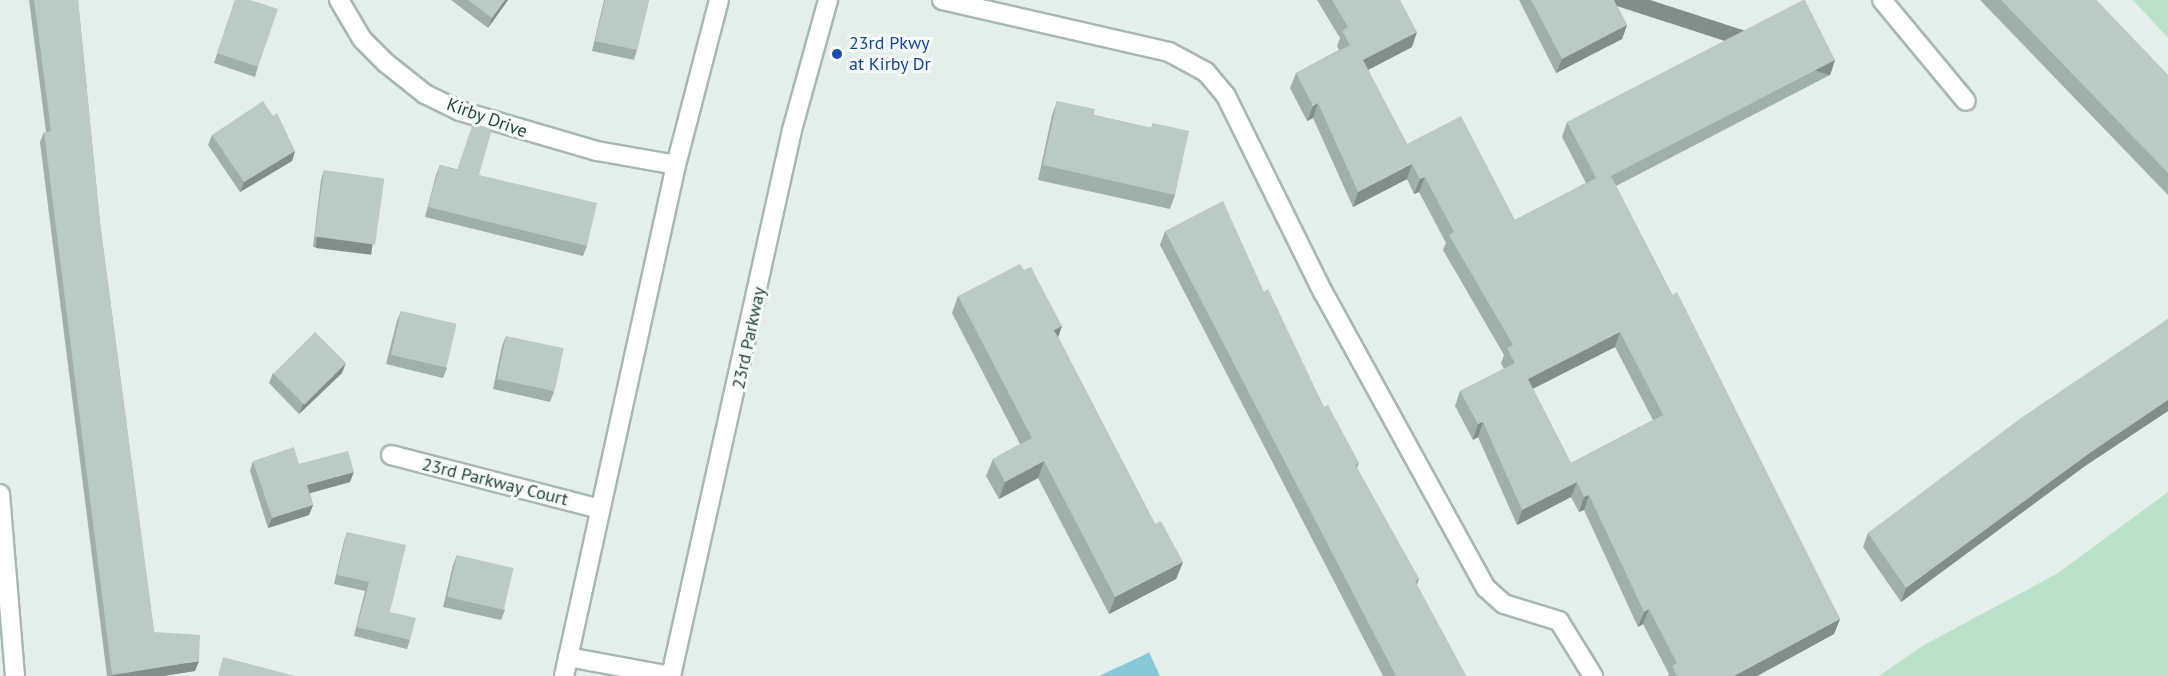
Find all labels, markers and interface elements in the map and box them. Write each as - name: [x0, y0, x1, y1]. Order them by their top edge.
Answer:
- place label: 23rd Pkwy at Kirby Dr: [849, 33, 931, 76]
- marker: 23rd Pkwy at Kirby Dr: [830, 47, 844, 61]
- street label: Kirby Drive: [443, 93, 531, 143]
- street label: 23rd Parkway: [728, 285, 770, 391]
- street label: 23rd Parkway Court: [419, 453, 571, 511]

